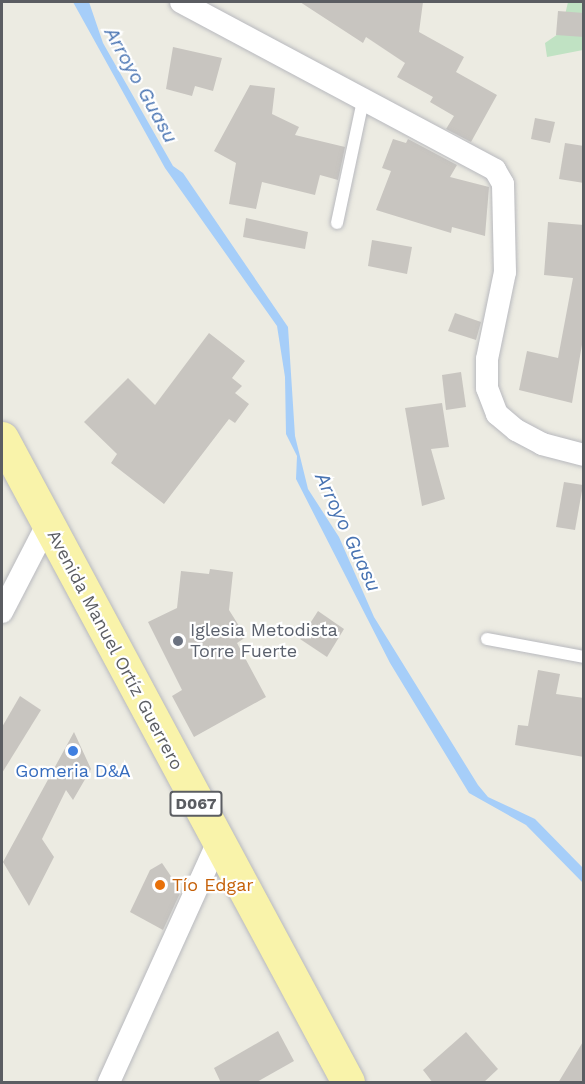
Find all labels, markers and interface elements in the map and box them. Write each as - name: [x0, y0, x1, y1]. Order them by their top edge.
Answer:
- water label: Arroyo Guasu: [99, 23, 183, 147]
- water label: Arroyo Guasu: [310, 468, 386, 596]
- street label: Avenida Manuel Ortíz Guerrero: [42, 526, 188, 774]
- place label: Iglesia Metodista Torre Fuerte: [190, 620, 338, 662]
- marker: Iglesia Metodista Torre Fuerte: [171, 634, 185, 648]
- marker: Gomeria D&A: [66, 744, 80, 758]
- place label: Gomeria D&A: [15, 760, 131, 782]
- road number: D067: [169, 791, 223, 817]
- place label: Tío Edgar: [172, 874, 254, 896]
- marker: Tío Edgar: [153, 878, 167, 892]

